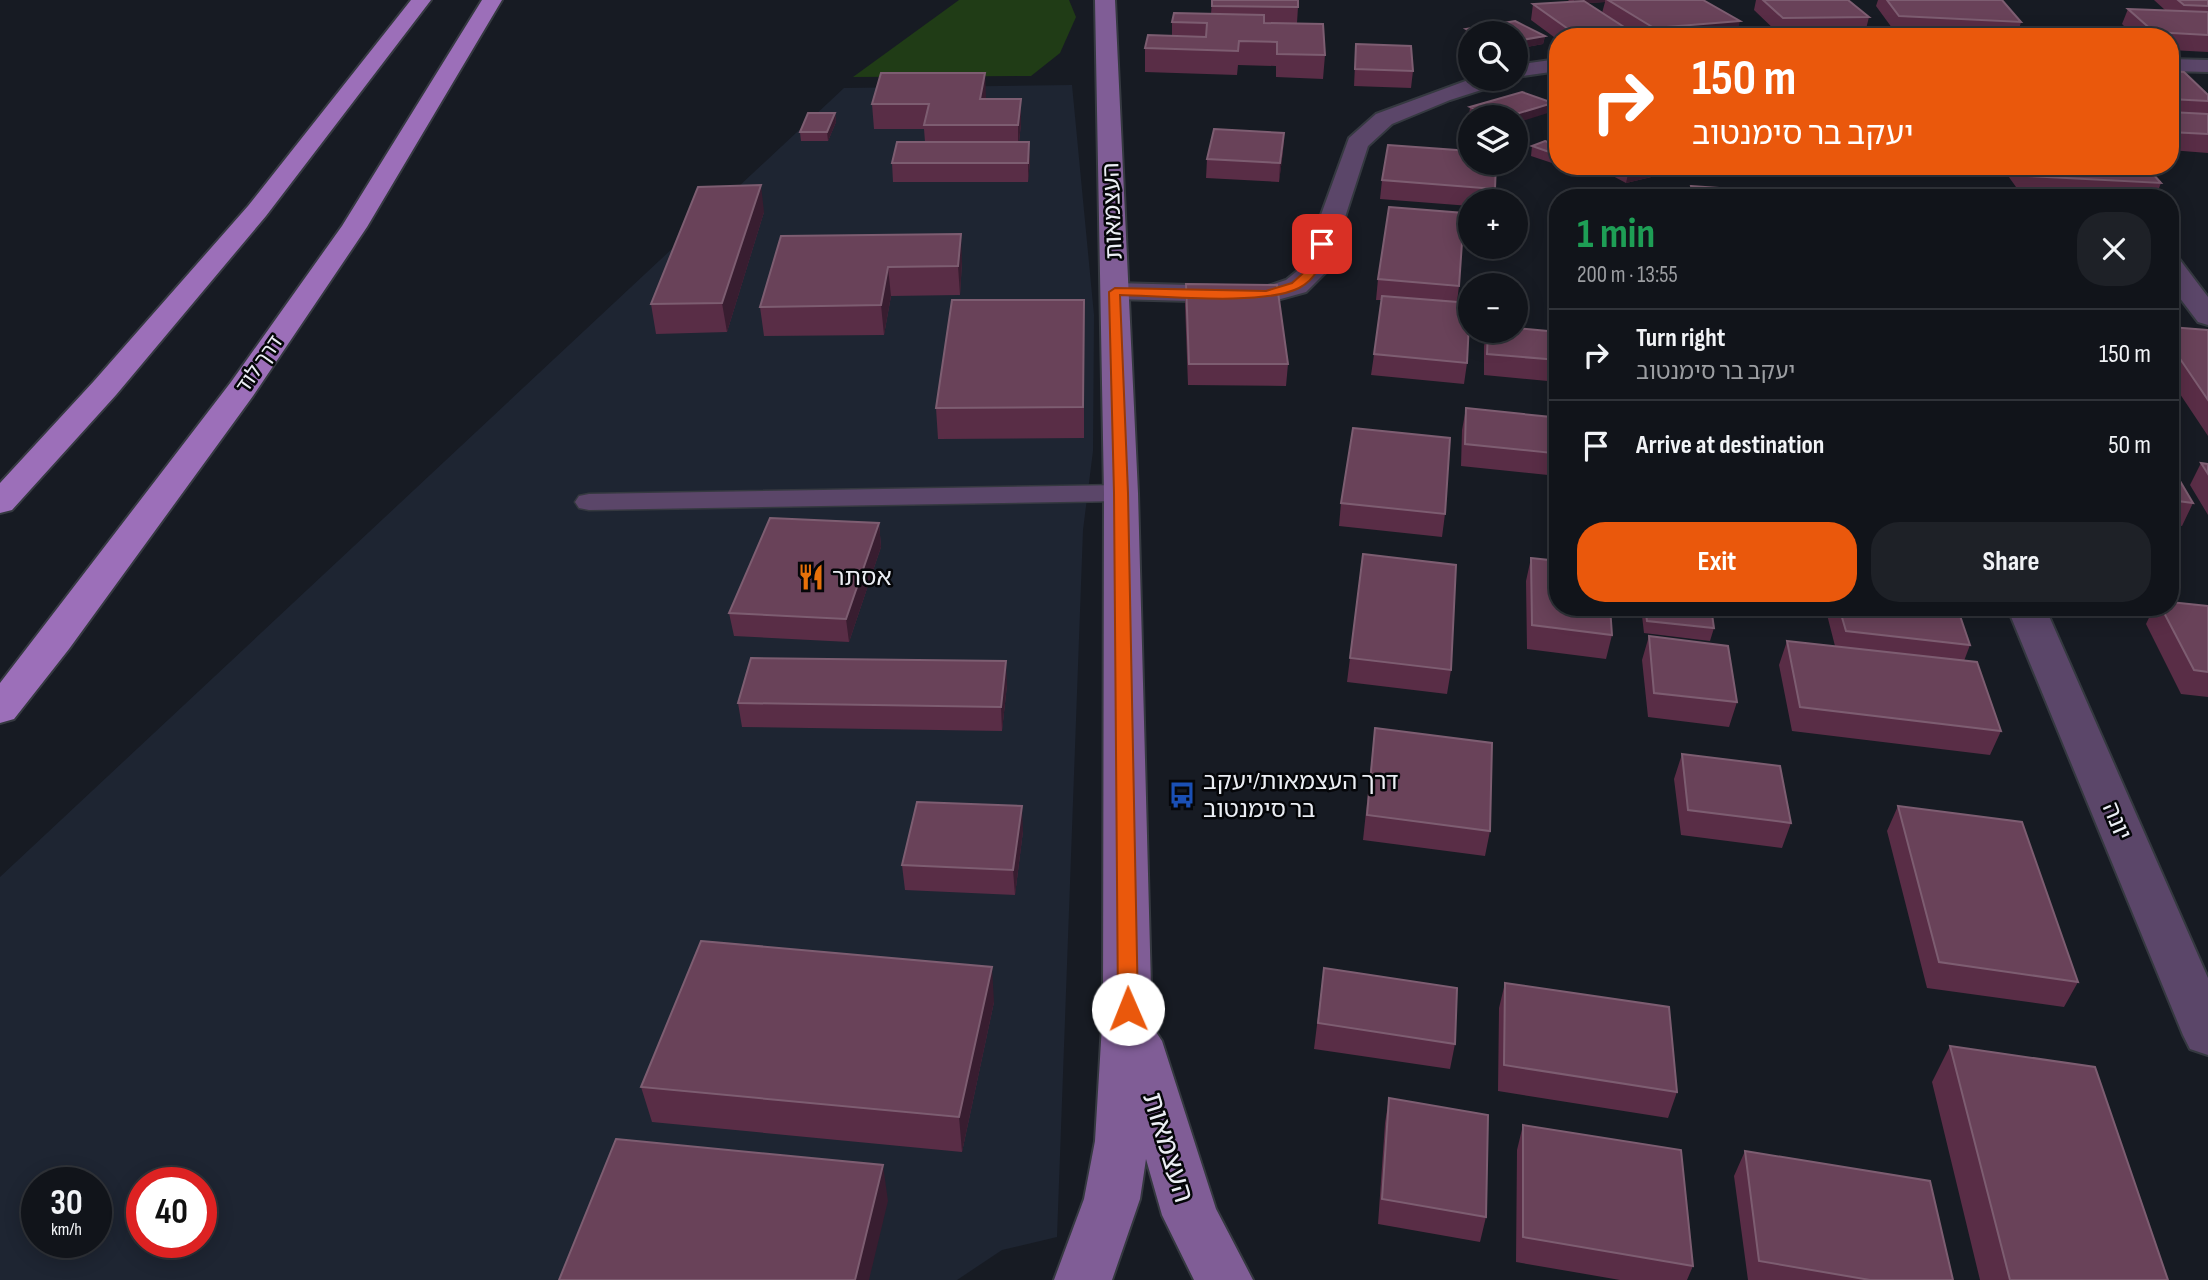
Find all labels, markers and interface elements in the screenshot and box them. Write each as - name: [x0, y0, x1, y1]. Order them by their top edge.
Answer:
- map controls: [1458, 21, 1528, 343]
- button: search: [1458, 21, 1528, 91]
- text: 150 m: [1692, 50, 1796, 109]
- icon: right: [1577, 56, 1668, 147]
- button: layers: [1458, 105, 1528, 175]
- text: יעקב בר סימנטוב: [1692, 115, 1914, 154]
- street label: העצמאות: [1096, 162, 1129, 260]
- button: +: [1458, 189, 1528, 259]
- text: 1 min: [1577, 209, 1655, 260]
- button: close: [2077, 212, 2151, 286]
- pin: [1292, 214, 1352, 274]
- icon: arrive: [1303, 225, 1341, 263]
- text: 200 m · 13:55: [1577, 261, 1678, 289]
- button: −: [1458, 273, 1528, 343]
- text: Turn right: [1636, 323, 1725, 354]
- street label: דרך לוד: [231, 331, 288, 398]
- icon: right: [1577, 336, 1615, 374]
- text: 150 m: [2099, 339, 2151, 370]
- text: יעקב בר סימנטוב: [1636, 358, 1795, 386]
- icon: arrive: [1577, 427, 1615, 465]
- text: Arrive at destination: [1636, 430, 1824, 461]
- text: 50 m: [2108, 430, 2151, 461]
- button: Exit: [1577, 522, 1857, 602]
- button: Share: [1871, 522, 2151, 602]
- restaurant icon: אסתר: [796, 562, 826, 592]
- place label: אסתר: [832, 563, 892, 592]
- place label: דרך העצמאות/יעקב בר סימנטוב: [1203, 767, 1399, 824]
- bus stop icon: דרך העצמאות/יעקב בר סימנטוב: [1167, 780, 1197, 810]
- street label: יונה: [2096, 798, 2137, 845]
- position arrow: [1091, 972, 1165, 1046]
- street label: העצמאות: [1135, 1088, 1200, 1207]
- speed limit sign: 40: [126, 1167, 217, 1258]
- text: 30: [50, 1182, 83, 1225]
- text: km/h: [51, 1219, 82, 1240]

